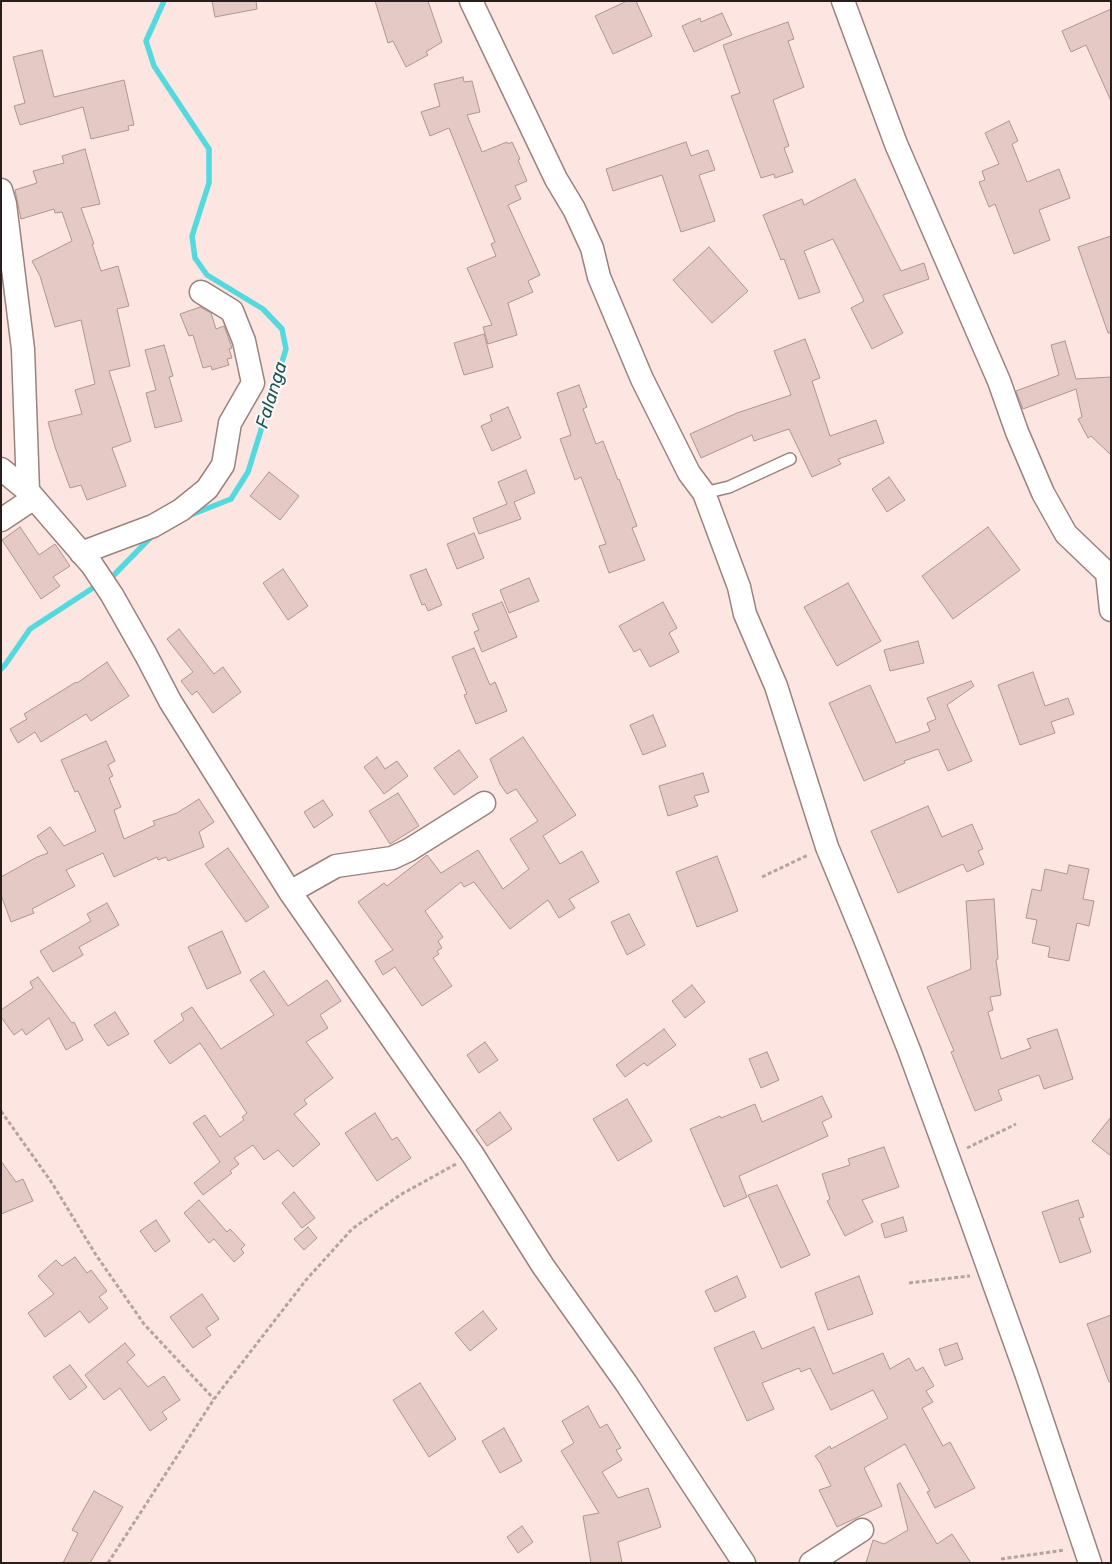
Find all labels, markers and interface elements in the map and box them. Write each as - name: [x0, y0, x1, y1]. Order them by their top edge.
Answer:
- water label: Falanga: [252, 359, 292, 431]

